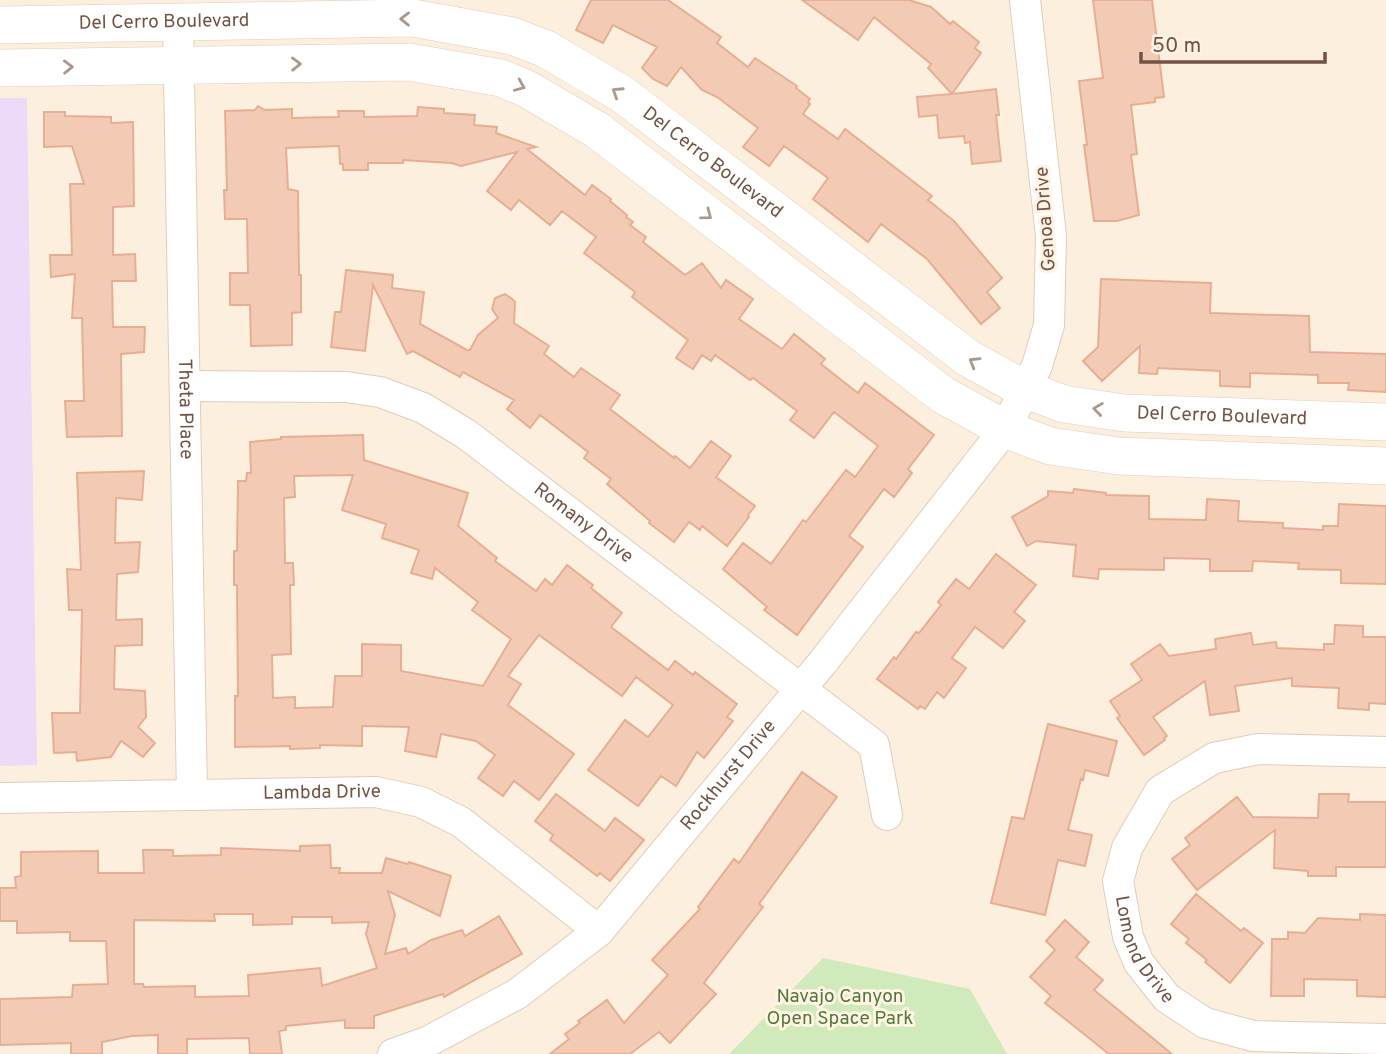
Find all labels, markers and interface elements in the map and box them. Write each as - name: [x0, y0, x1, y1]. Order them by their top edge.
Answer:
- street label: Del Cerro Boulevard: [78, 9, 249, 36]
- one-way arrow: [399, 11, 410, 27]
- scale bar: [1141, 21, 1325, 65]
- text: 50 m: [1152, 33, 1201, 60]
- one-way arrow: [291, 56, 301, 72]
- one-way arrow: [63, 59, 74, 75]
- one-way arrow: [513, 78, 525, 92]
- one-way arrow: [612, 87, 625, 100]
- street label: Del Cerro Boulevard: [637, 102, 787, 224]
- street label: Genoa Drive: [1030, 166, 1062, 272]
- one-way arrow: [700, 206, 712, 219]
- one-way arrow: [969, 357, 982, 370]
- street label: Theta Place: [172, 358, 198, 460]
- street label: Del Cerro Boulevard: [1136, 401, 1308, 431]
- one-way arrow: [1092, 402, 1104, 417]
- street label: Romany Drive: [529, 478, 638, 569]
- street label: Rockhurst Drive: [676, 715, 782, 836]
- street label: Lambda Drive: [263, 780, 381, 806]
- street label: Lomond Drive: [1109, 894, 1179, 1009]
- park label: Navajo Canyon Open Space Park: [767, 985, 913, 1031]

